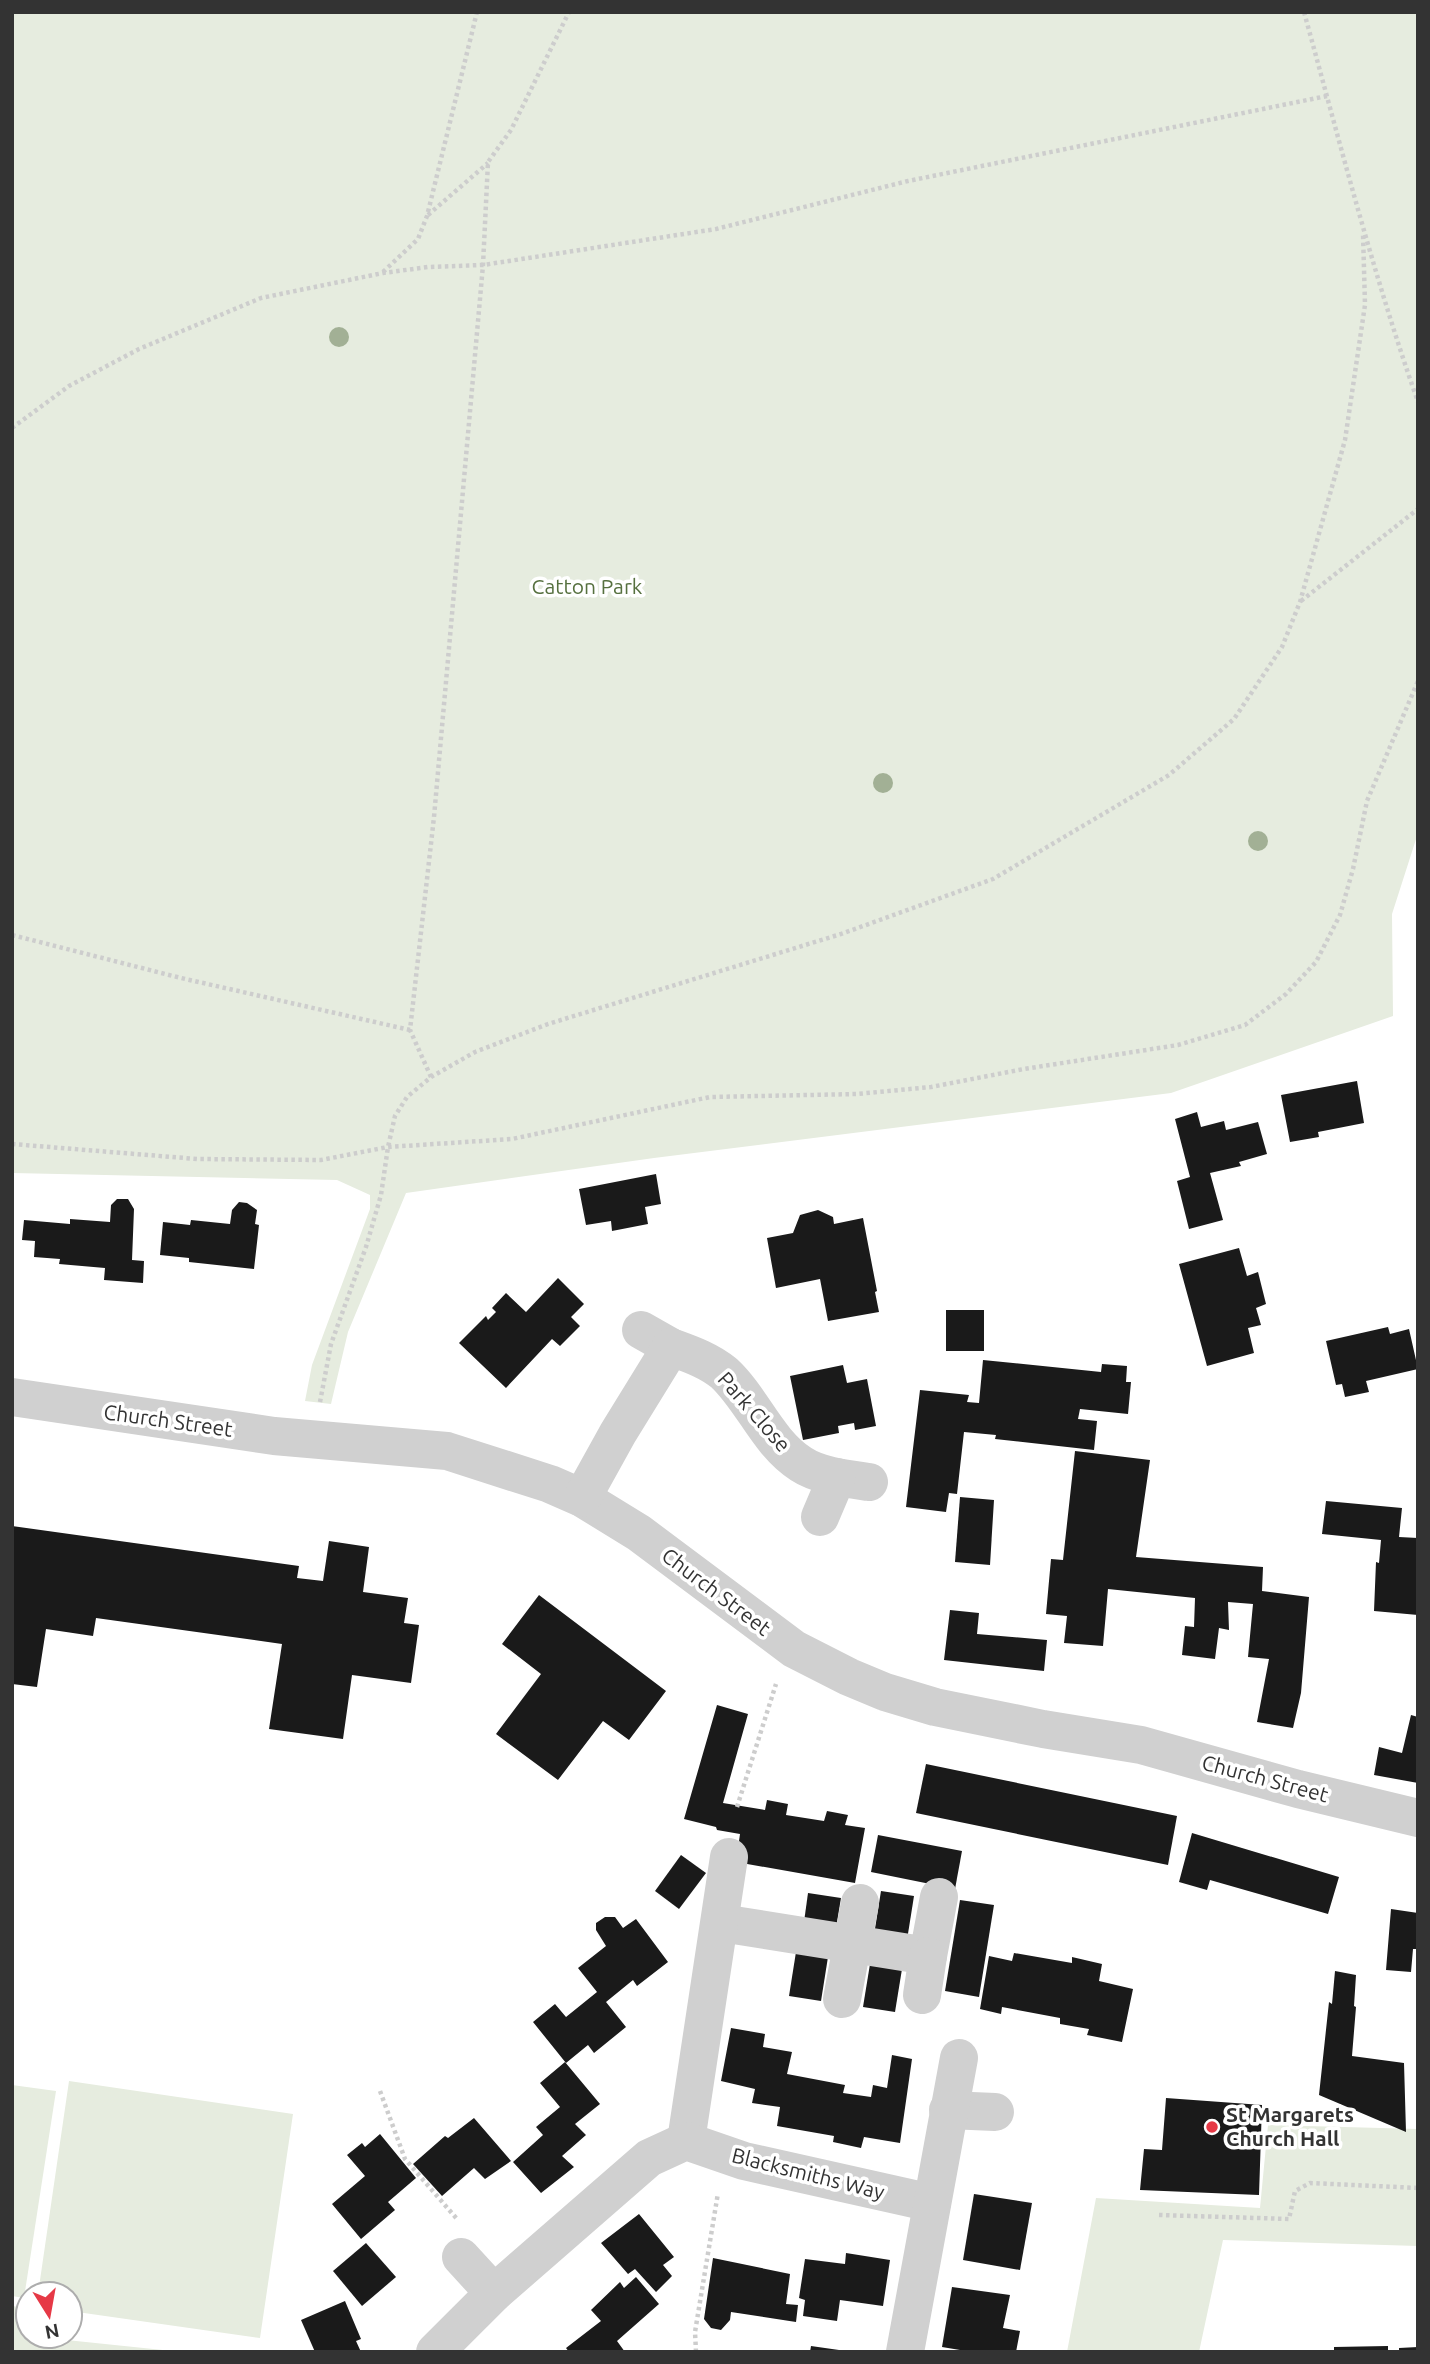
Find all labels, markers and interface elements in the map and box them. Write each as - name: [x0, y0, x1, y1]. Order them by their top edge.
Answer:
- park label: Catton Park: [532, 574, 643, 598]
- street label: Park Close: [714, 1367, 796, 1456]
- street label: Church Street: [102, 1399, 234, 1441]
- street label: Church Street: [657, 1542, 776, 1640]
- street label: Church Street: [1199, 1750, 1331, 1806]
- place label: St Margarets Church Hall: [1226, 2102, 1354, 2150]
- marker: St Margarets Church Hall: [1204, 2119, 1220, 2135]
- street label: Blacksmiths Way: [729, 2142, 887, 2204]
- north arrow: [14, 2280, 84, 2350]
- text: N: [43, 2320, 61, 2344]

